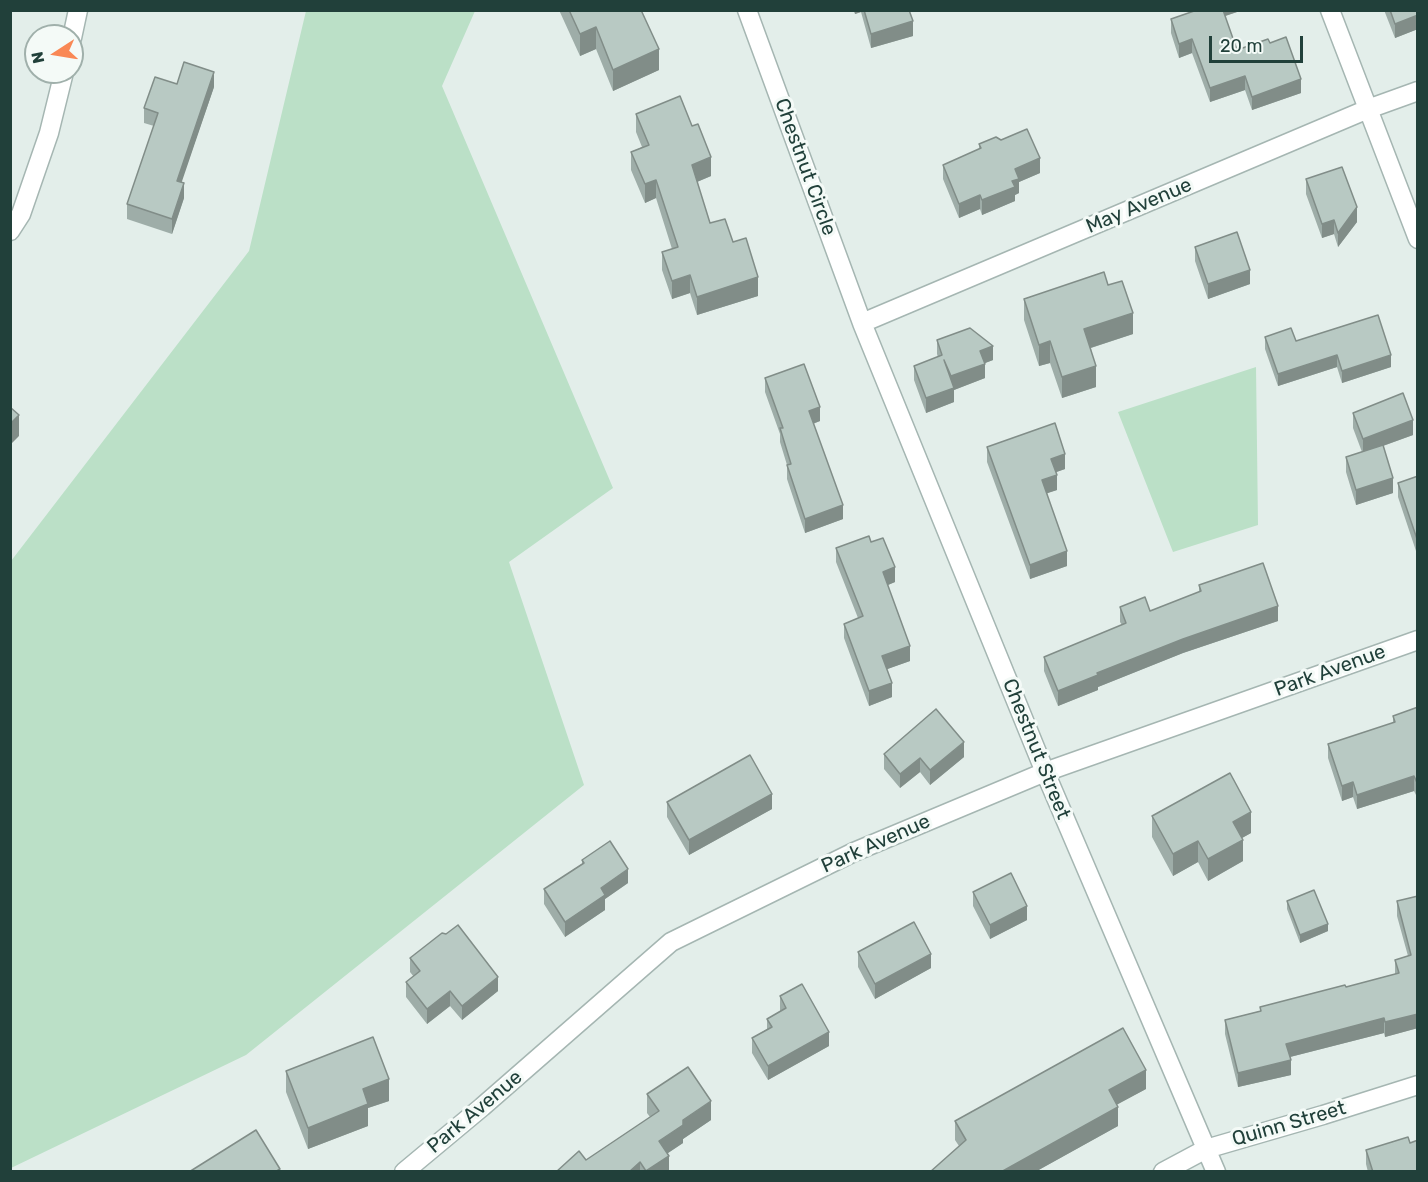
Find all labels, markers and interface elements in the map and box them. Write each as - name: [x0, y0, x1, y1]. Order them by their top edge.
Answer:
- north arrow: [24, 24, 84, 84]
- scale bar: [1212, 24, 1306, 62]
- text: 20 m: [1220, 35, 1262, 57]
- text: N: [27, 50, 48, 65]
- street label: Chestnut Circle: [769, 95, 841, 239]
- street label: May Avenue: [1082, 173, 1196, 239]
- street label: Park Avenue: [1271, 640, 1389, 702]
- street label: Chestnut Street: [997, 675, 1075, 823]
- street label: Park Avenue: [818, 809, 934, 879]
- street label: Park Avenue: [423, 1065, 527, 1159]
- street label: Quinn Street: [1229, 1096, 1349, 1152]

